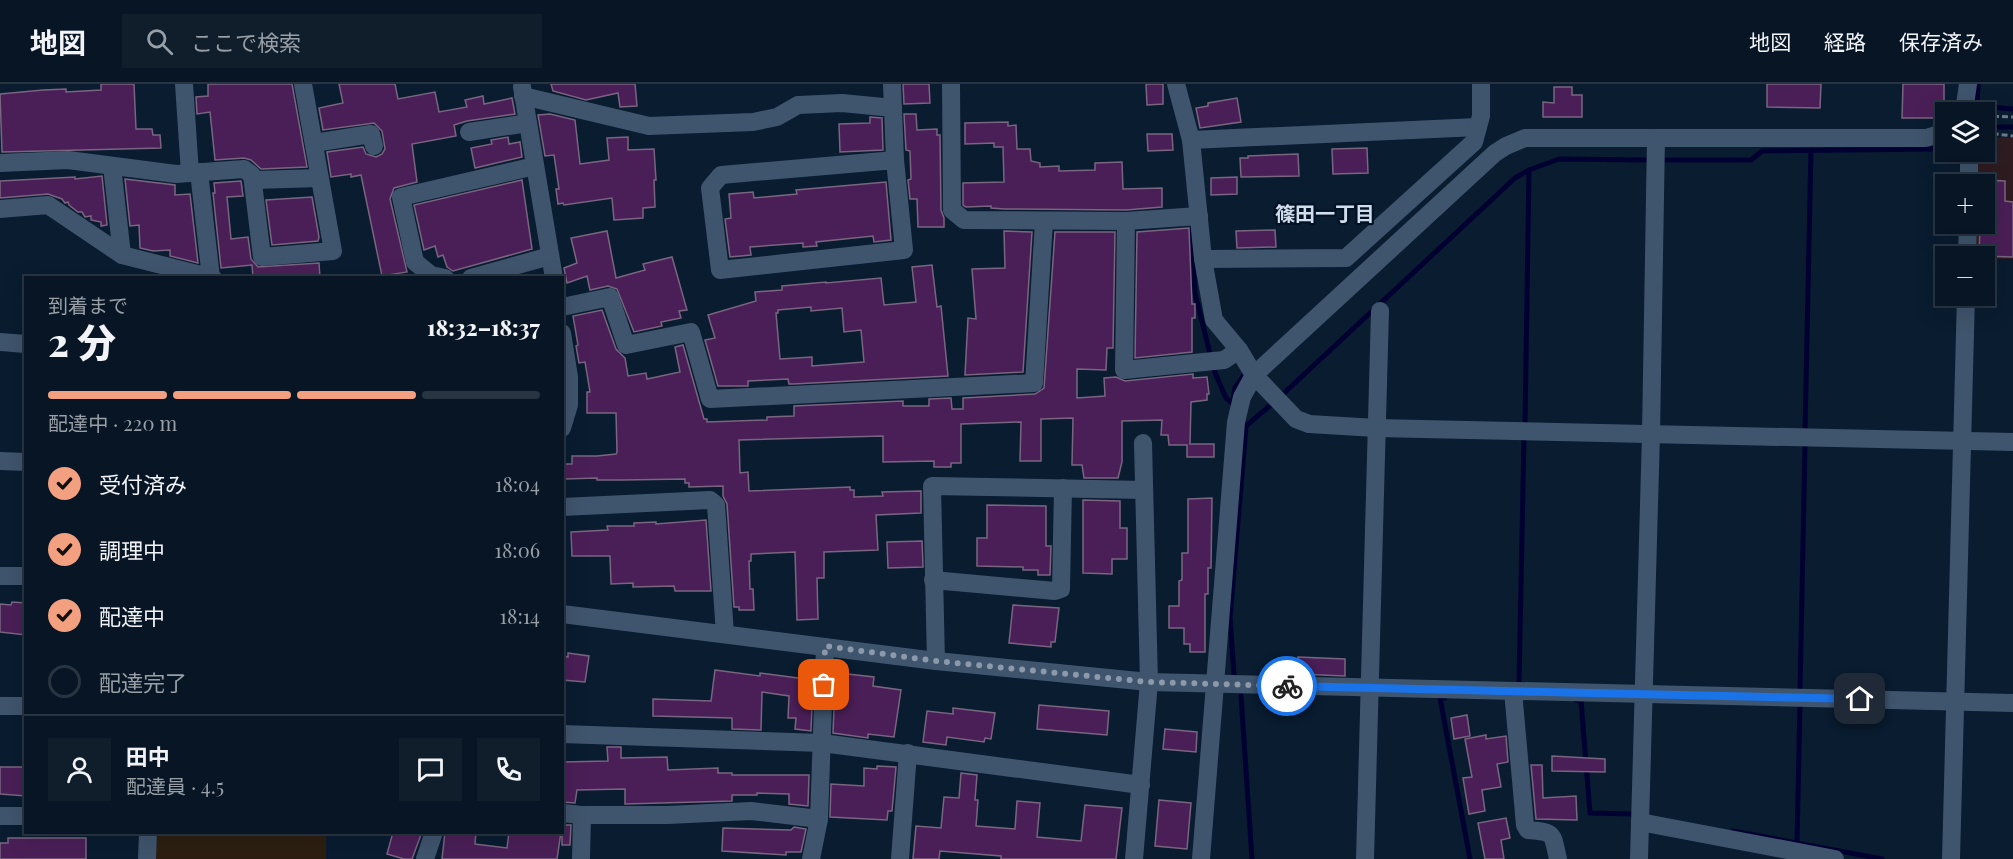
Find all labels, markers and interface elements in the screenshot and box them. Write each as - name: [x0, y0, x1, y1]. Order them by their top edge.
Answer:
- search box: [122, 14, 542, 68]
- text: 地図: [30, 23, 86, 60]
- icon: search: [143, 25, 176, 58]
- text: ここで検索: [191, 27, 301, 57]
- text: 地図: [1749, 27, 1791, 55]
- text: 経路: [1824, 27, 1866, 55]
- text: 保存済み: [1899, 27, 1983, 55]
- map controls: [1935, 102, 1995, 306]
- button: layers: [1935, 102, 1995, 162]
- button: +: [1935, 174, 1995, 234]
- district label: 篠田一丁目: [1275, 199, 1375, 226]
- button: −: [1935, 246, 1995, 306]
- text: 到着まで: [48, 291, 128, 318]
- text: 18:32–18:37: [427, 312, 540, 342]
- text: 2 分: [48, 315, 116, 367]
- text: 配達中 · 220 m: [48, 409, 177, 436]
- icon: check: [48, 467, 81, 500]
- text: 受付済み: [99, 469, 187, 499]
- text: 18:04: [495, 470, 540, 497]
- icon: check: [48, 533, 81, 566]
- text: 調理中: [99, 535, 165, 565]
- text: 18:06: [495, 536, 540, 563]
- icon: check: [48, 599, 81, 632]
- text: 配達中: [99, 601, 165, 631]
- text: 18:14: [500, 602, 540, 629]
- courier: [1257, 656, 1317, 716]
- pin: [798, 659, 849, 710]
- text: 配達完了: [99, 667, 187, 697]
- icon: bag: [807, 668, 840, 701]
- icon: bike: [1271, 670, 1304, 703]
- pin: [1834, 673, 1885, 724]
- icon: home: [1843, 682, 1876, 715]
- button: person: [48, 738, 111, 801]
- button: chat: [399, 738, 462, 801]
- button: phone: [477, 738, 540, 801]
- text: 田中: [126, 741, 170, 771]
- text: 配達員 · 4.5: [126, 772, 224, 799]

